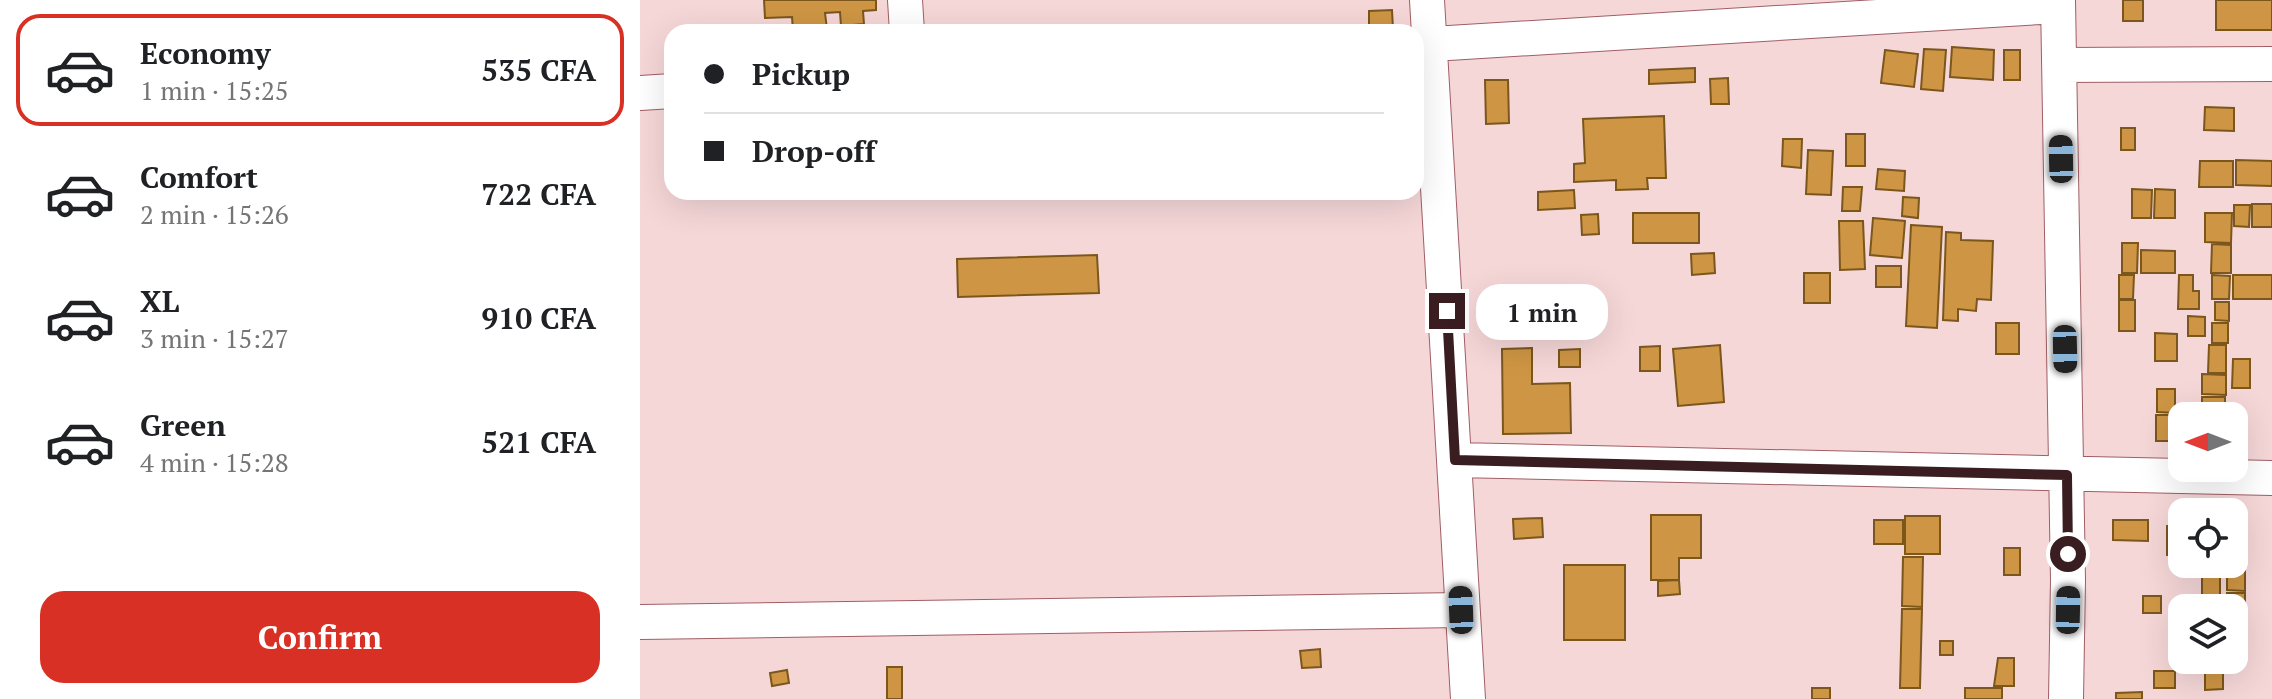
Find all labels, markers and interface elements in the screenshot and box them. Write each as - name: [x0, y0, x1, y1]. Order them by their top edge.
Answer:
- text: Economy: [140, 33, 271, 73]
- icon: car: [44, 34, 116, 106]
- text: 535 CFA: [481, 50, 596, 90]
- text: Pickup: [752, 54, 850, 94]
- text: 1 min · 15:25: [140, 73, 289, 107]
- text: Drop-off: [752, 131, 876, 171]
- car: [2049, 135, 2073, 183]
- text: Comfort: [140, 157, 258, 197]
- icon: car: [44, 158, 116, 230]
- text: 722 CFA: [481, 174, 596, 214]
- text: 2 min · 15:26: [140, 197, 289, 231]
- text: XL: [140, 281, 179, 321]
- icon: car: [44, 282, 116, 354]
- callout: 1 min: [1475, 283, 1607, 339]
- route end: [1429, 293, 1465, 329]
- text: 1 min: [1506, 295, 1578, 329]
- text: 910 CFA: [481, 298, 596, 338]
- text: 3 min · 15:27: [140, 321, 289, 355]
- car: [2053, 325, 2077, 373]
- north arrow: [2168, 402, 2248, 482]
- map controls: [2168, 402, 2248, 674]
- text: Green: [140, 405, 226, 445]
- icon: car: [44, 406, 116, 478]
- text: 521 CFA: [481, 422, 596, 462]
- text: 4 min · 15:28: [140, 445, 289, 479]
- button: locate: [2168, 498, 2248, 578]
- route start: [2050, 536, 2086, 572]
- car: [1448, 586, 1474, 634]
- car: [2056, 586, 2080, 634]
- button: Confirm: [40, 591, 600, 683]
- button: layers: [2168, 594, 2248, 674]

